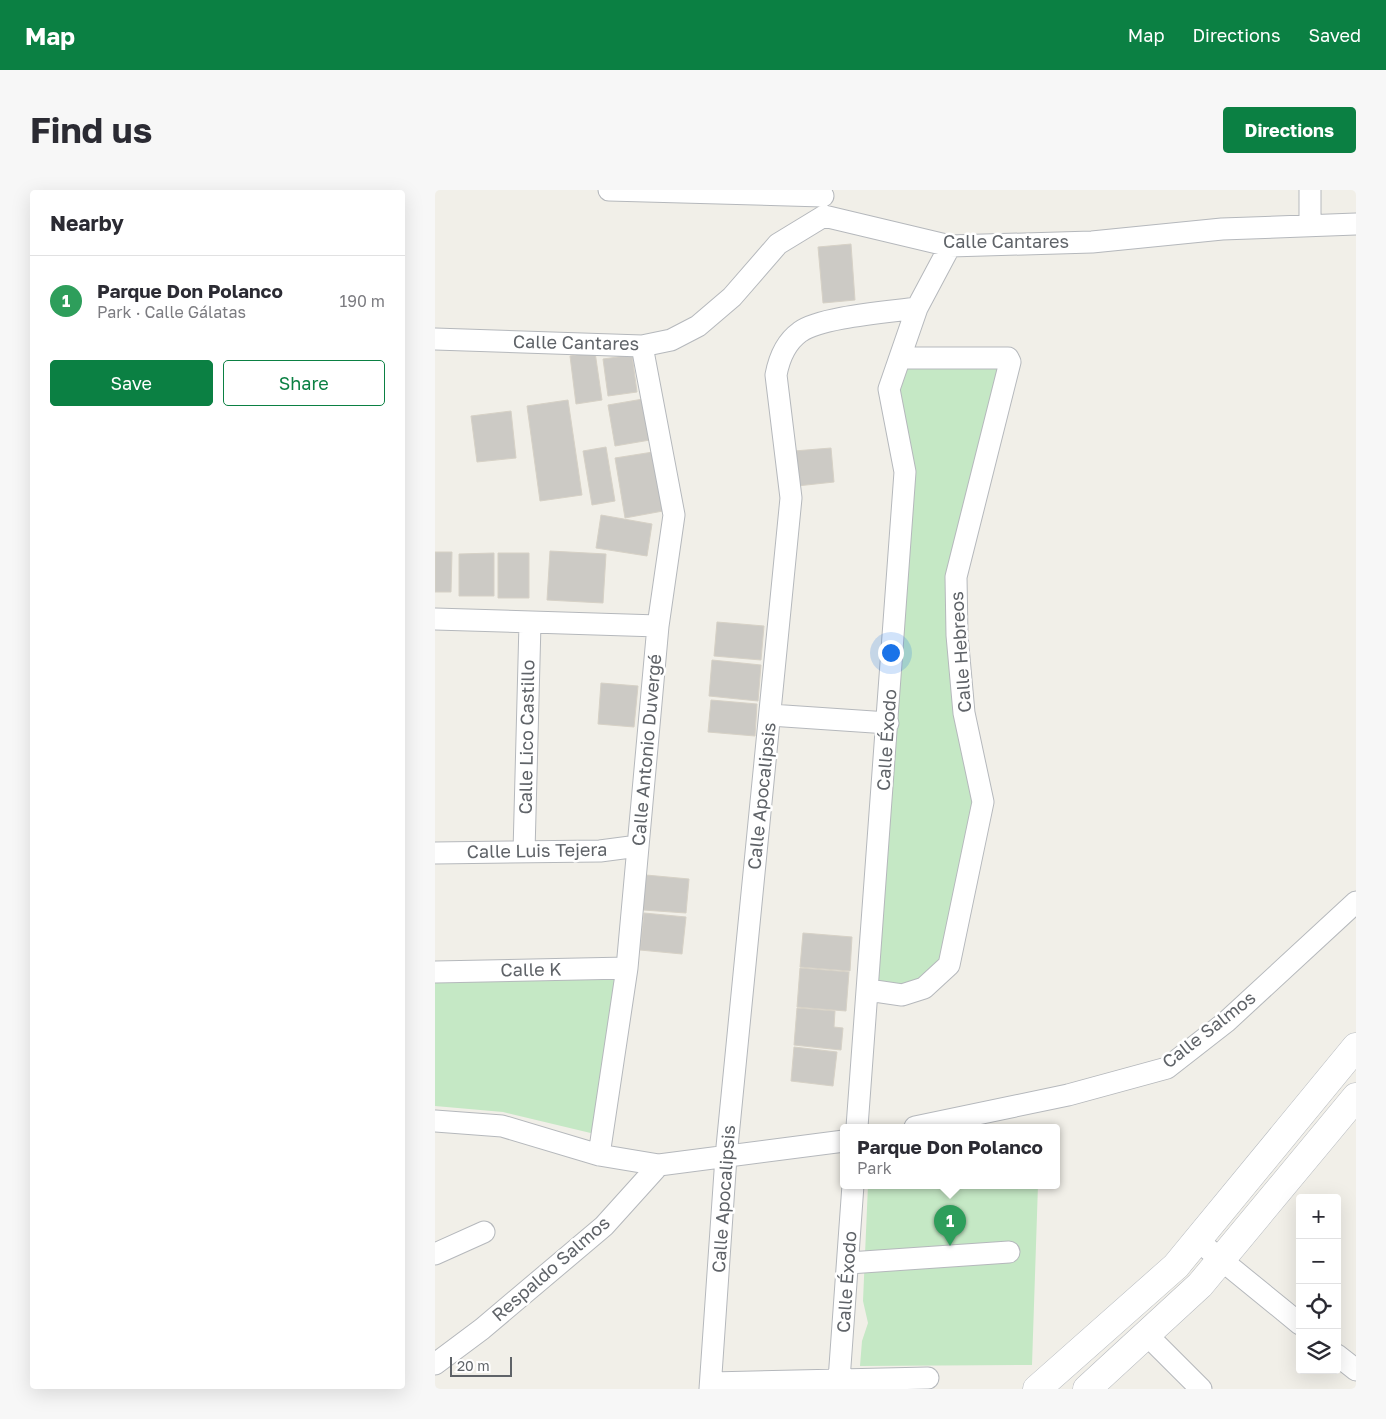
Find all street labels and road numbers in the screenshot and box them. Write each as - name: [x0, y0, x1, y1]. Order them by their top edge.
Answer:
- street label: Calle Cantares: [943, 230, 1069, 252]
- street label: Calle Cantares: [513, 330, 639, 354]
- street label: Calle Hebreos: [945, 591, 975, 713]
- street label: Calle Antonio Duvergé: [627, 653, 665, 847]
- street label: Calle Lico Castillo: [514, 659, 538, 815]
- street label: Calle Éxodo: [871, 688, 901, 792]
- street label: Calle Apocalipsis: [742, 721, 780, 871]
- street label: Calle Luis Tejera: [466, 838, 607, 862]
- street label: Calle K: [500, 957, 562, 981]
- street label: Calle Salmos: [1157, 986, 1259, 1072]
- street label: Calle Apocalipsis: [707, 1124, 739, 1274]
- street label: Respaldo Salmos: [487, 1211, 614, 1325]
- street label: Calle Éxodo: [831, 1230, 861, 1334]

